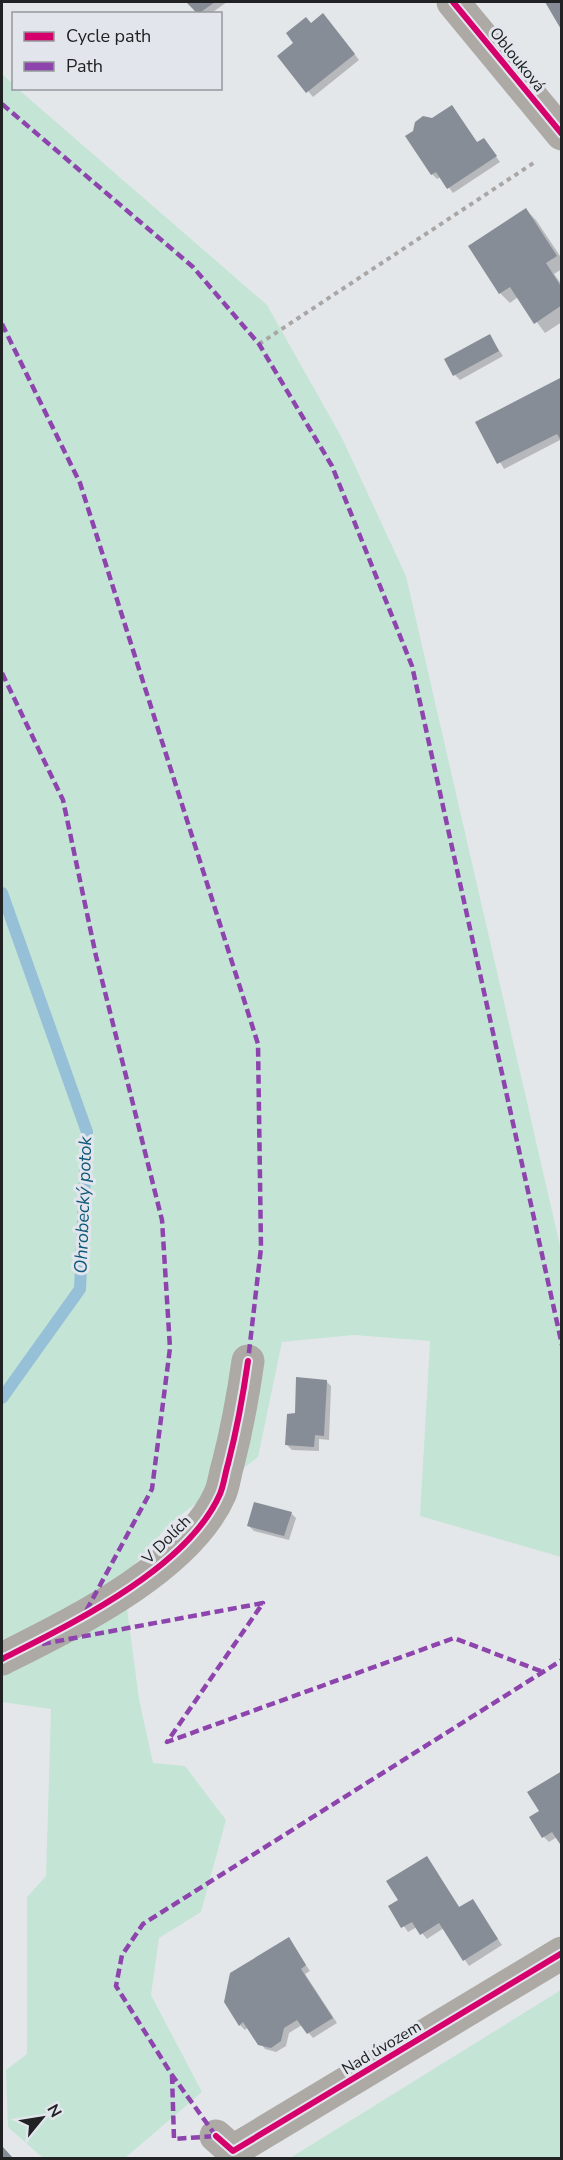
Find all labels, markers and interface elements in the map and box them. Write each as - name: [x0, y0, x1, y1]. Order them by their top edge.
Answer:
- legend: [12, 12, 222, 90]
- street label: Oblouková: [484, 23, 550, 97]
- text: Cycle path: [66, 24, 151, 48]
- text: Path: [66, 54, 103, 78]
- water label: Ohrobecký potok: [69, 1135, 97, 1274]
- street label: V Dolích: [137, 1510, 196, 1570]
- street label: Nad úvozem: [338, 2015, 425, 2080]
- north arrow: [12, 2088, 72, 2148]
- text: N: [42, 2100, 67, 2122]

